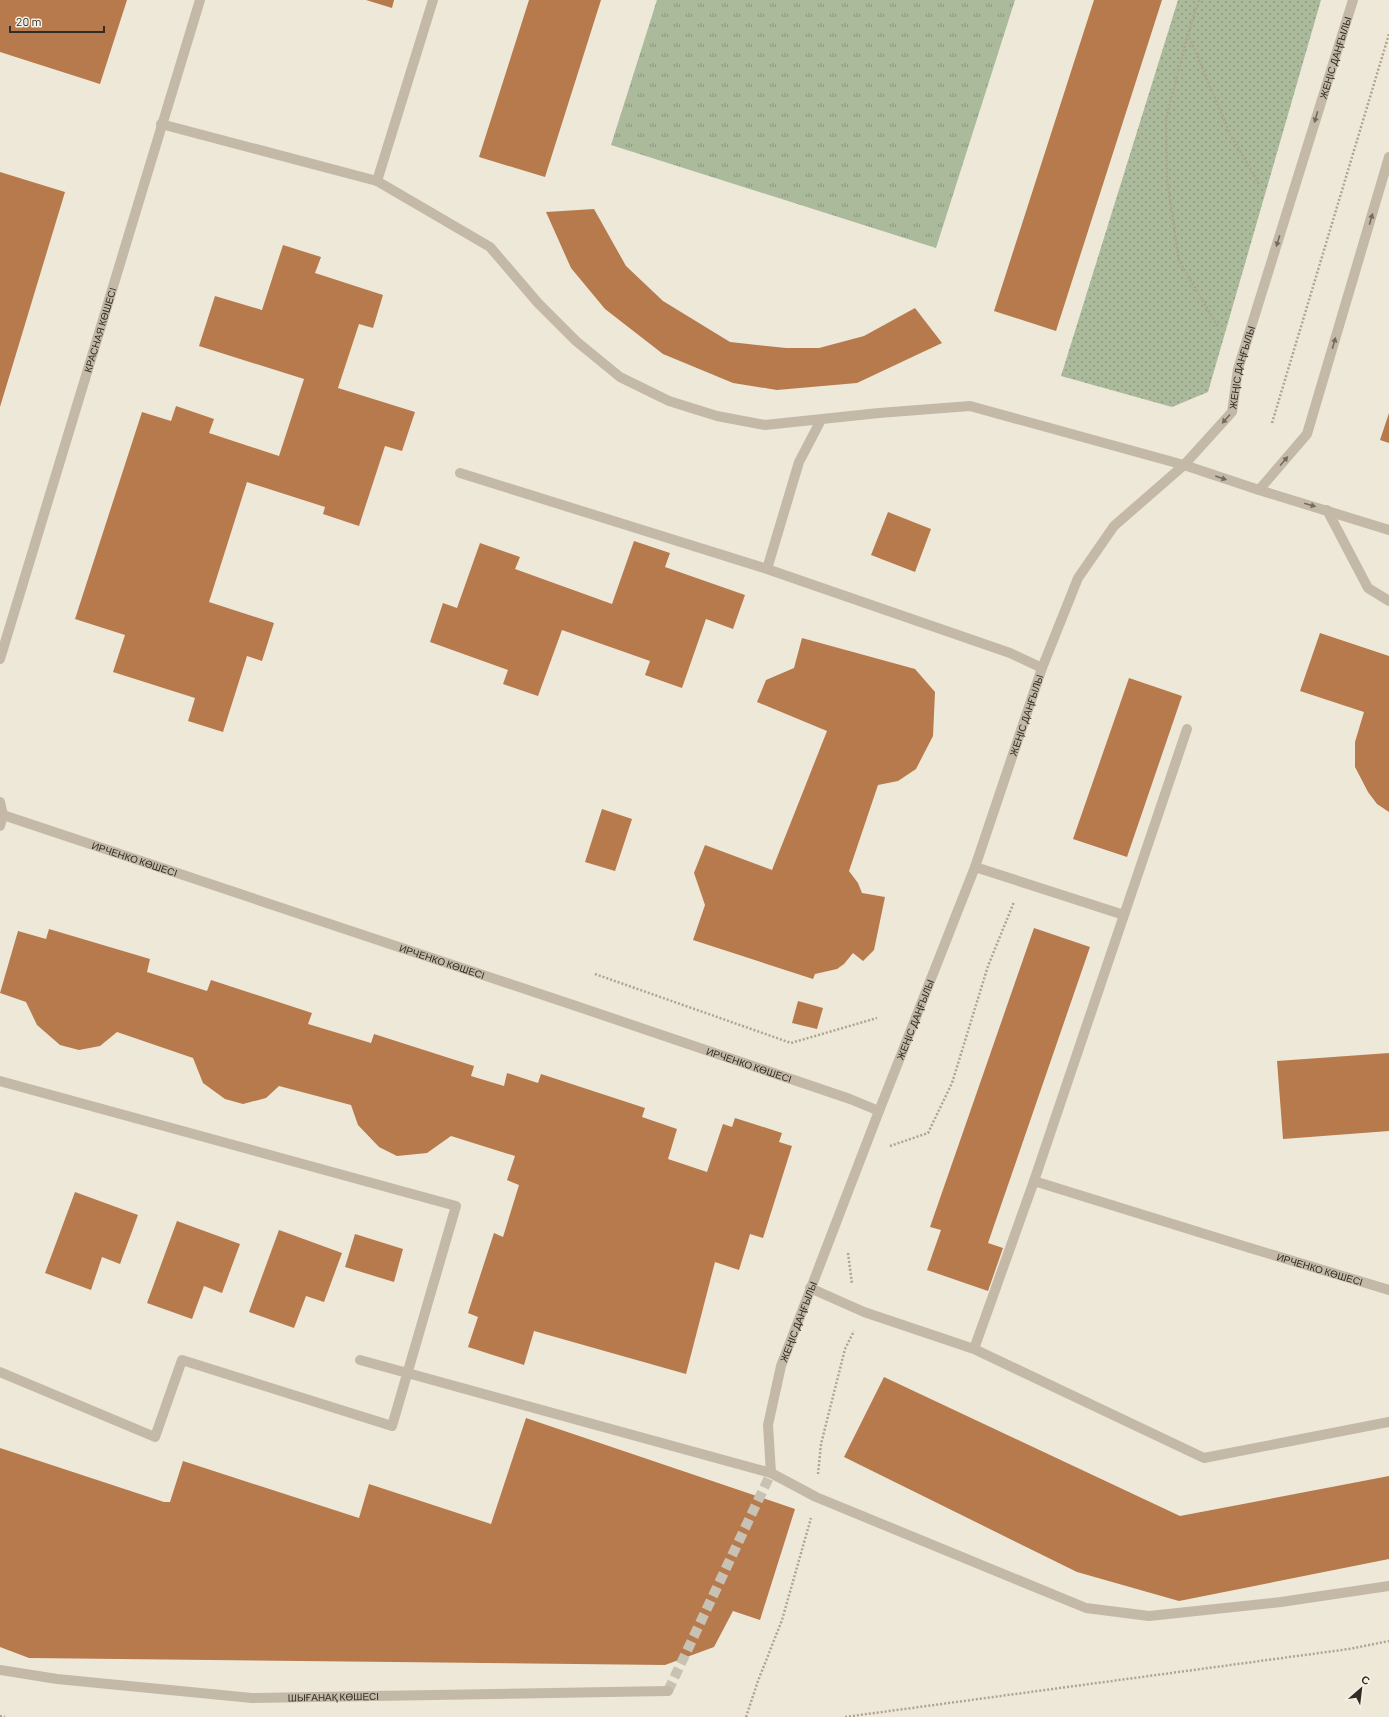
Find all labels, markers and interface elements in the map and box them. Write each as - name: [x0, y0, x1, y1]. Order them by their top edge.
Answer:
- scale bar: [10, 8, 104, 34]
- text: 20 m: [16, 14, 42, 28]
- street label: ЖЕҢІС ДАҢҒЫЛЫ: [1317, 15, 1354, 100]
- one-way arrow: [1313, 112, 1319, 124]
- one-way arrow: [1368, 212, 1374, 224]
- one-way arrow: [1274, 236, 1280, 248]
- street label: КРАСНАЯ КӨШЕСІ: [81, 286, 118, 374]
- street label: ЖЕҢІС ДАҢҒЫЛЫ: [1226, 324, 1257, 410]
- one-way arrow: [1331, 337, 1337, 349]
- one-way arrow: [1221, 413, 1230, 424]
- one-way arrow: [1279, 456, 1289, 466]
- one-way arrow: [1215, 475, 1227, 481]
- one-way arrow: [1304, 502, 1316, 508]
- street label: ЖЕҢІС ДАҢҒЫЛЫ: [1007, 673, 1045, 758]
- street label: ИРЧЕНКО КӨШЕСІ: [90, 839, 179, 879]
- street label: ИРЧЕНКО КӨШЕСІ: [398, 942, 486, 981]
- street label: ЖЕҢІС ДАҢҒЫЛЫ: [894, 977, 936, 1062]
- street label: ИРЧЕНКО КӨШЕСІ: [705, 1045, 793, 1085]
- street label: ИРЧЕНКО КӨШЕСІ: [1275, 1250, 1364, 1288]
- street label: ЖЕҢІС ДАҢҒЫЛЫ: [777, 1279, 819, 1364]
- north arrow: [1341, 1669, 1381, 1709]
- text: С: [1359, 1672, 1373, 1687]
- street label: ШЫҒАНАҚ КӨШЕСІ: [288, 1690, 379, 1703]

